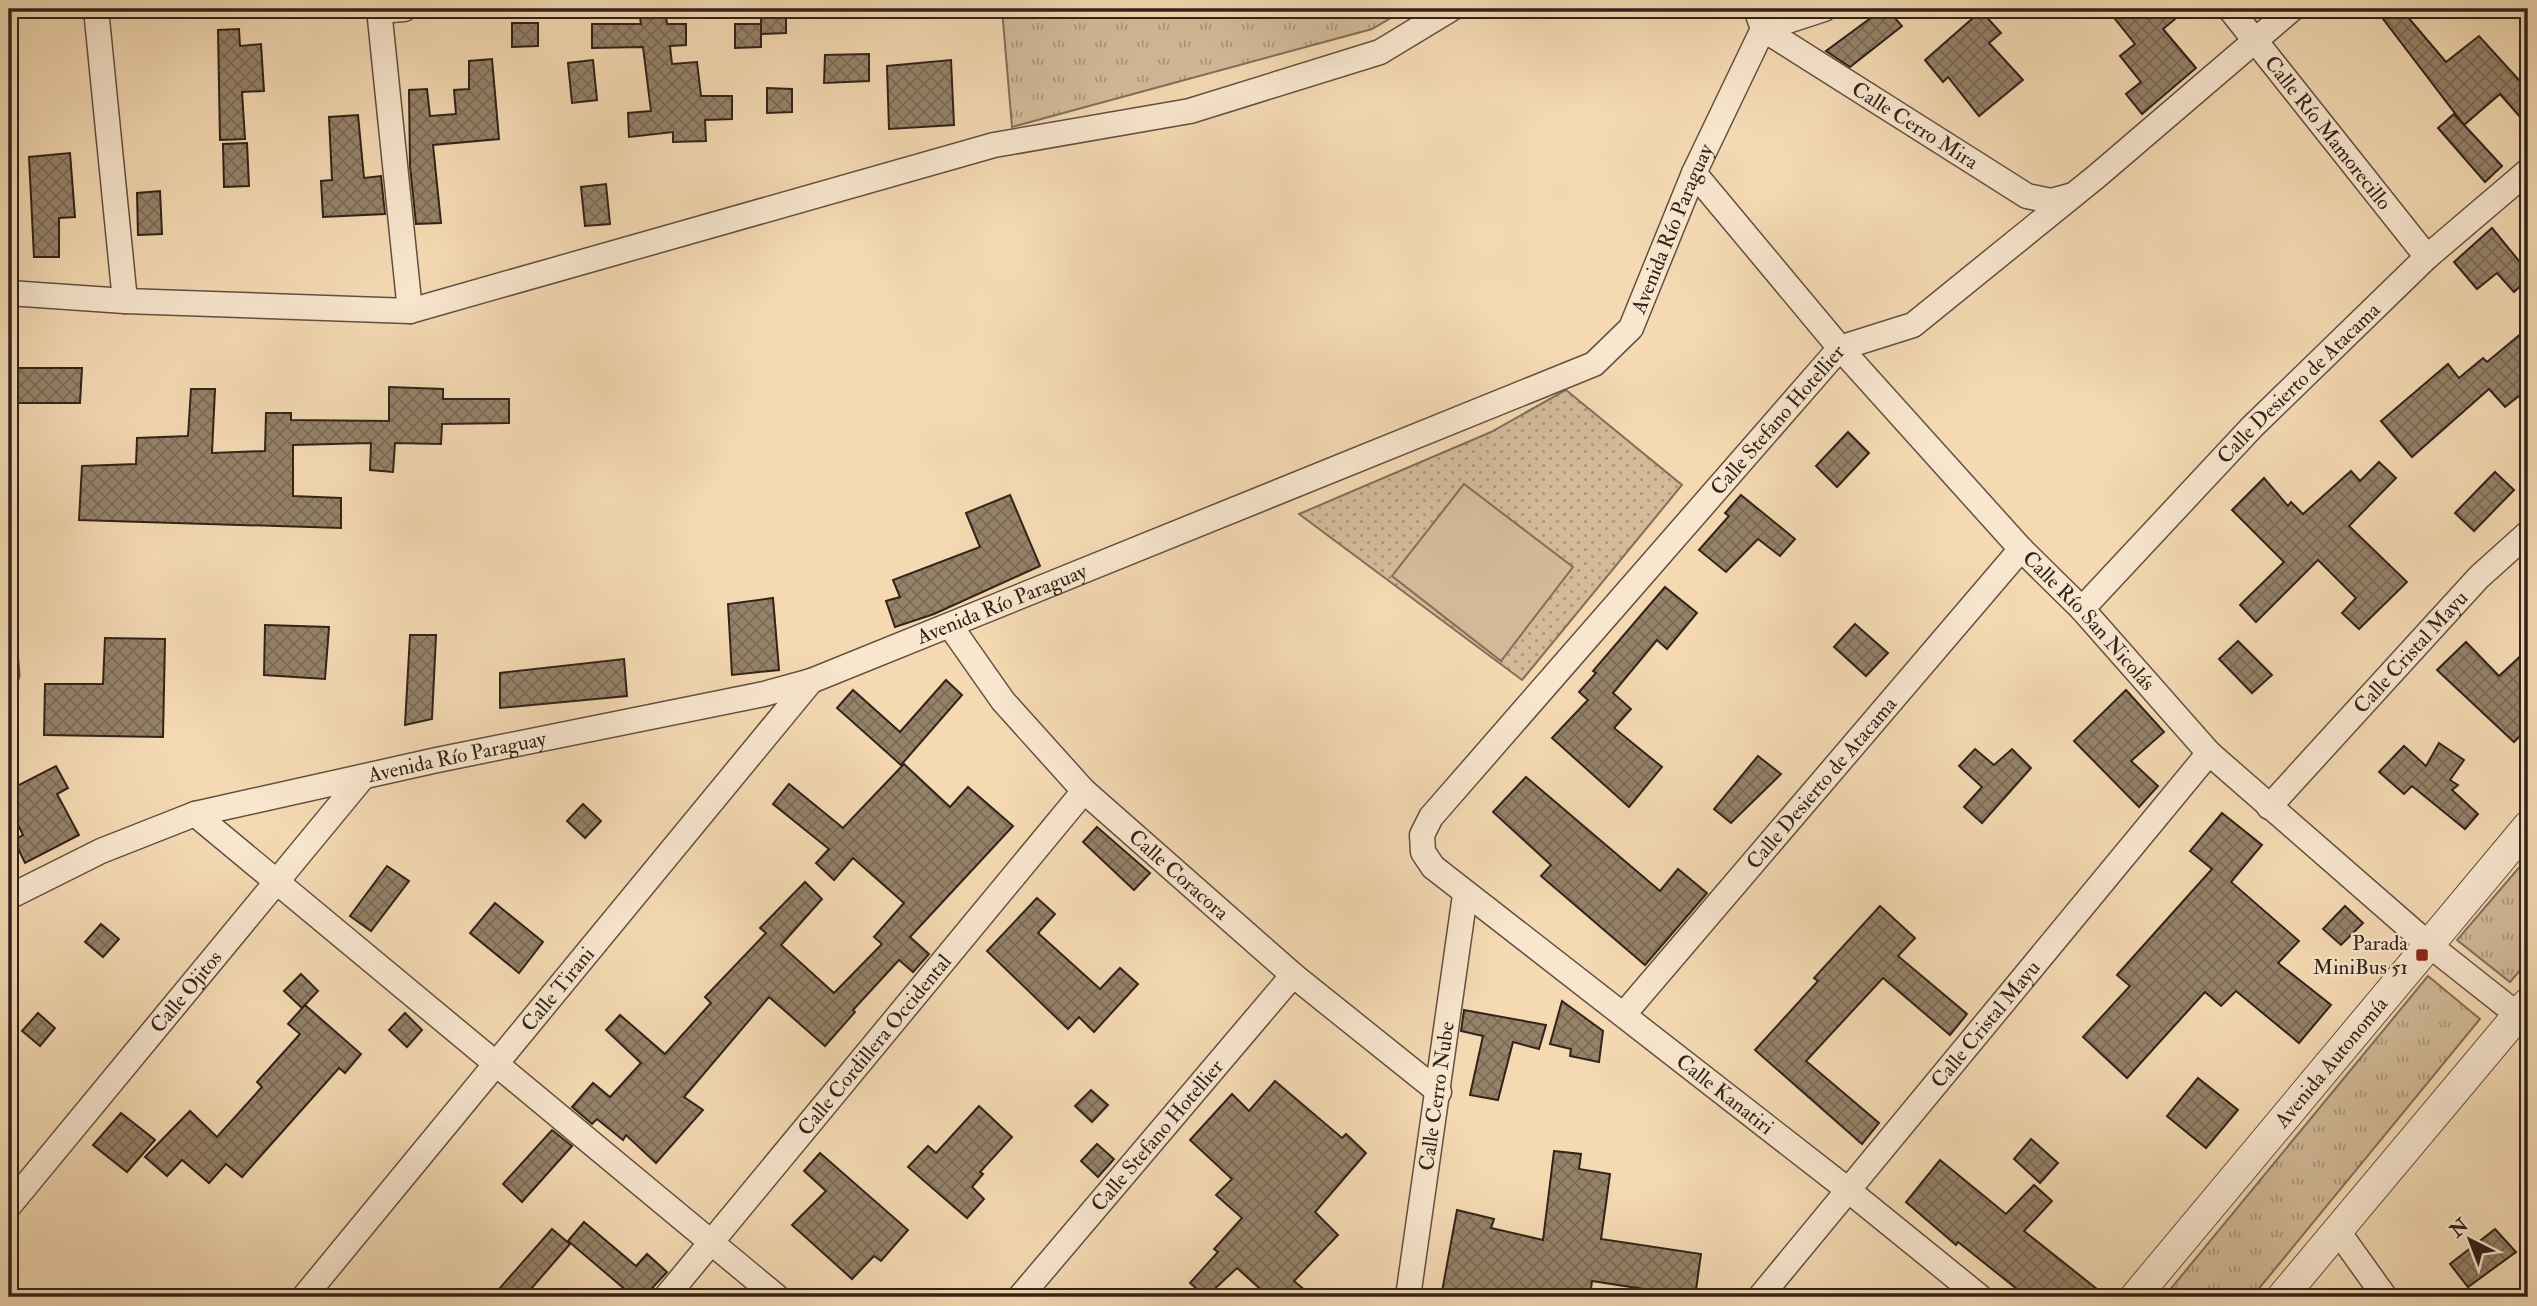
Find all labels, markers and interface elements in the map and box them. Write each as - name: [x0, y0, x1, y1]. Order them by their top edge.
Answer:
- street label: Calle Río Mamorecillo: [2258, 50, 2397, 216]
- street label: Calle Cerro Mira: [1847, 76, 1983, 176]
- street label: Avenida Río Paraguay: [1625, 139, 1720, 319]
- street label: Calle Desierto de Atacama: [2212, 297, 2386, 470]
- street label: Calle Stefano Hotellier: [1705, 339, 1851, 501]
- street label: Calle Río San Nicolás: [2016, 545, 2161, 696]
- street label: Avenida Río Paraguay: [912, 557, 1092, 651]
- street label: Calle Cristal Mayu: [2348, 585, 2474, 720]
- street label: Calle Desierto de Atacama: [1740, 691, 1903, 875]
- street label: Avenida Río Paraguay: [364, 725, 549, 789]
- street label: Calle Coracora: [1123, 824, 1235, 927]
- place label: Parada MiniBus 51: [2313, 930, 2408, 981]
- street label: Calle Tirani: [515, 941, 601, 1037]
- street label: Calle Ojitos: [144, 945, 228, 1039]
- marker: Parada MiniBus 51: [2414, 947, 2430, 963]
- street label: Calle Cordillera Occidental: [792, 948, 958, 1142]
- street label: Calle Cristal Mayu: [1925, 955, 2046, 1094]
- street label: Avenida Autonomía: [2268, 991, 2394, 1134]
- street label: Calle Cerro Nube: [1413, 1020, 1461, 1172]
- street label: Calle Kanatiri: [1671, 1048, 1779, 1141]
- street label: Calle Stefano Hotellier: [1085, 1054, 1230, 1217]
- north arrow: [2436, 1204, 2506, 1274]
- text: N: [2444, 1213, 2474, 1243]

